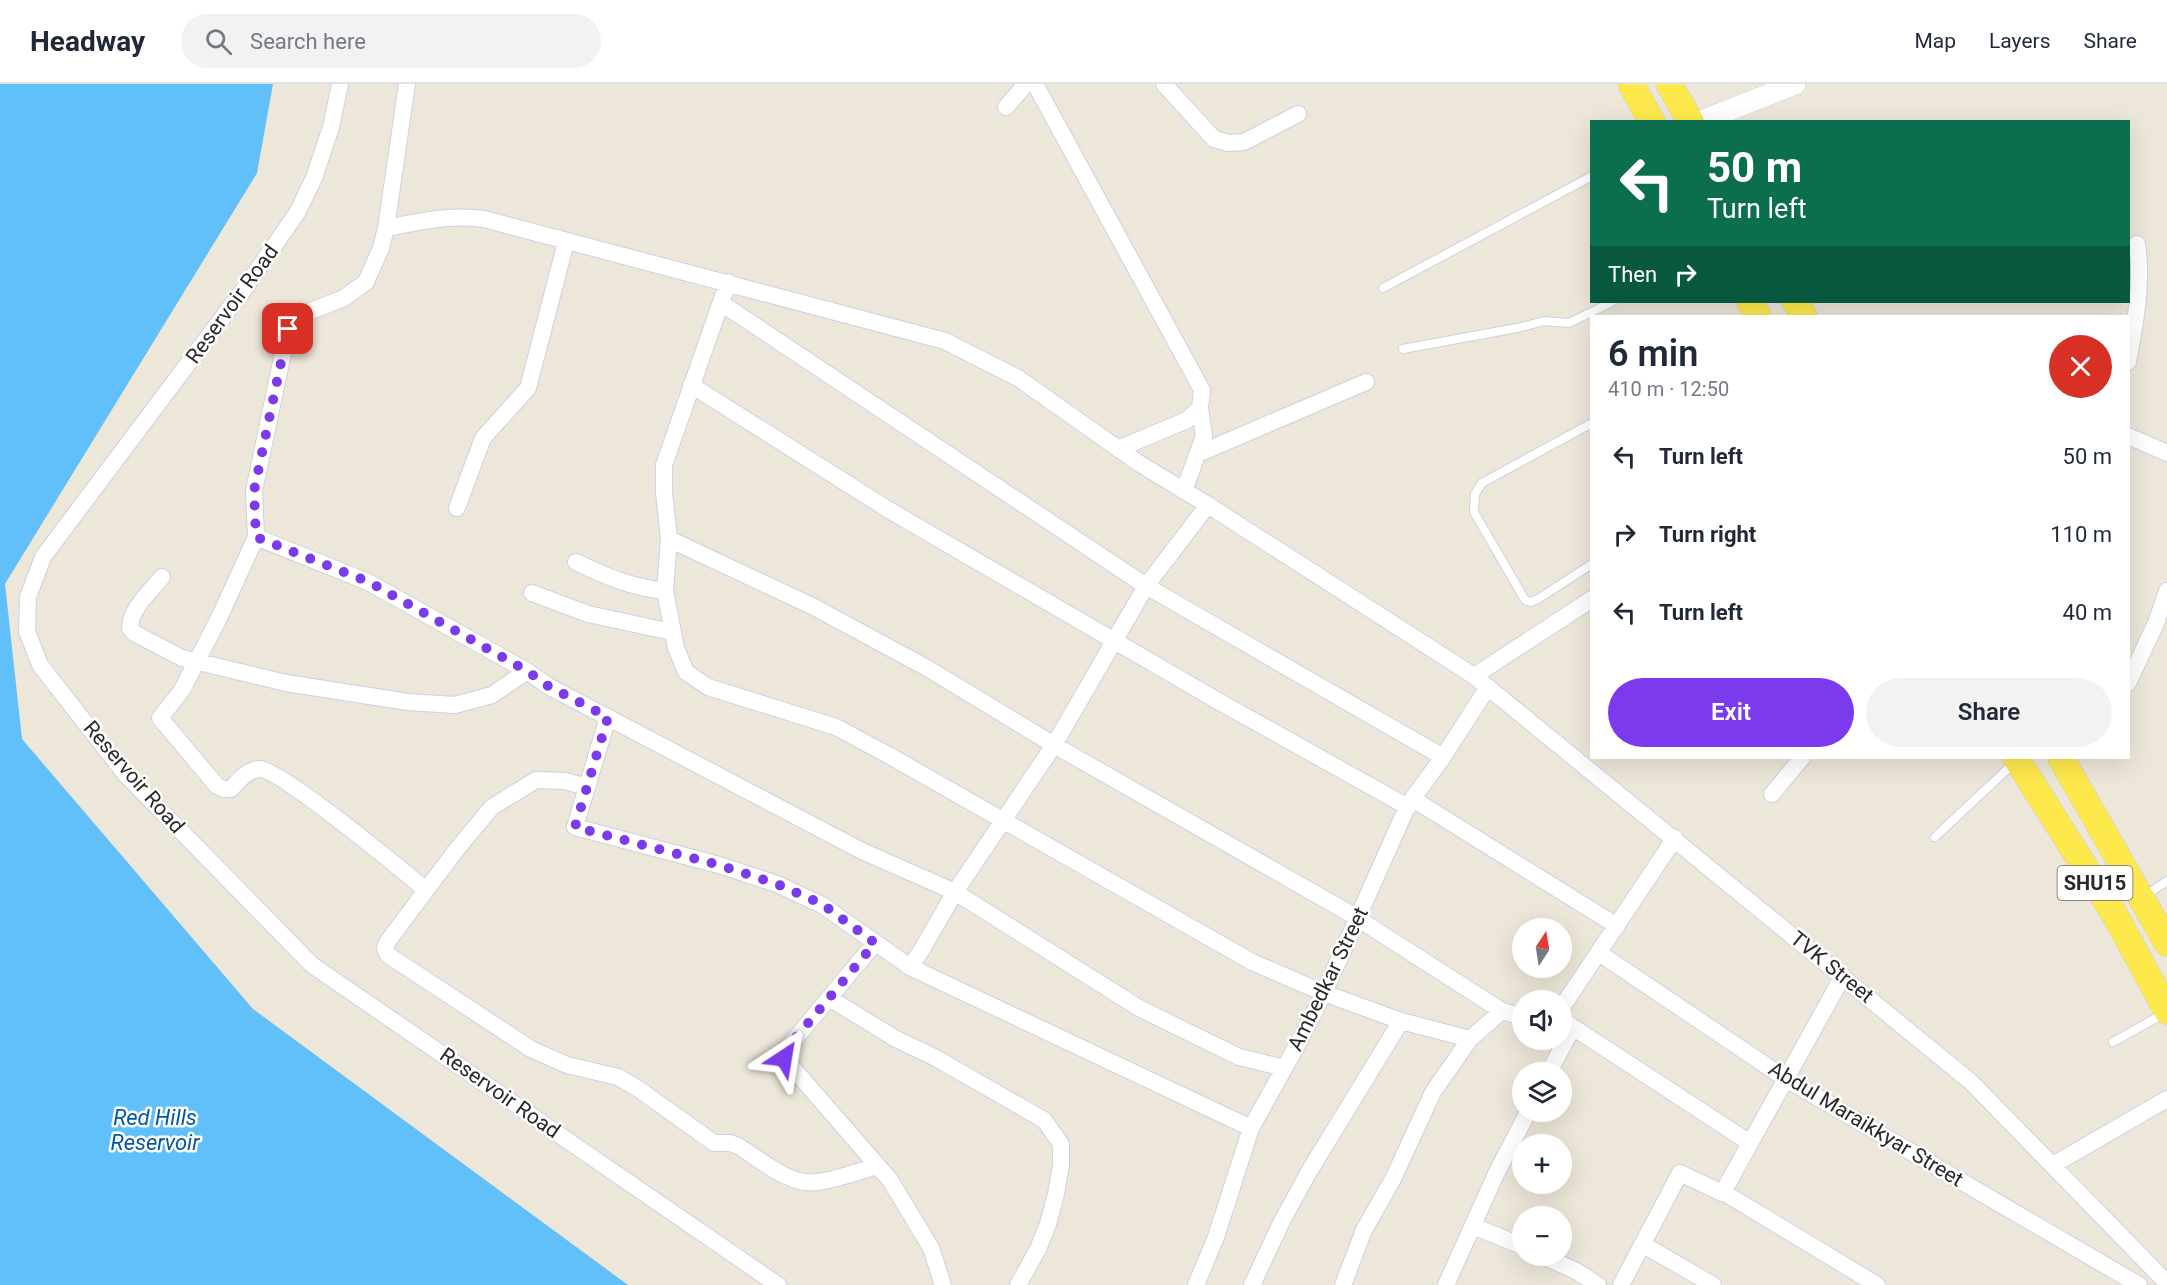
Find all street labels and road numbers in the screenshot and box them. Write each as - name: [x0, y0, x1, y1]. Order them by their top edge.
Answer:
- street label: Reservoir Road: [181, 240, 283, 368]
- street label: Reservoir Road: [79, 716, 189, 838]
- road number: SHU15: [2058, 866, 2132, 900]
- street label: Ambedkar Street: [1283, 903, 1373, 1055]
- street label: TVK Street: [1786, 926, 1878, 1008]
- street label: Reservoir Road: [435, 1043, 565, 1143]
- street label: Abdul Maraikkyar Street: [1764, 1056, 1968, 1192]

